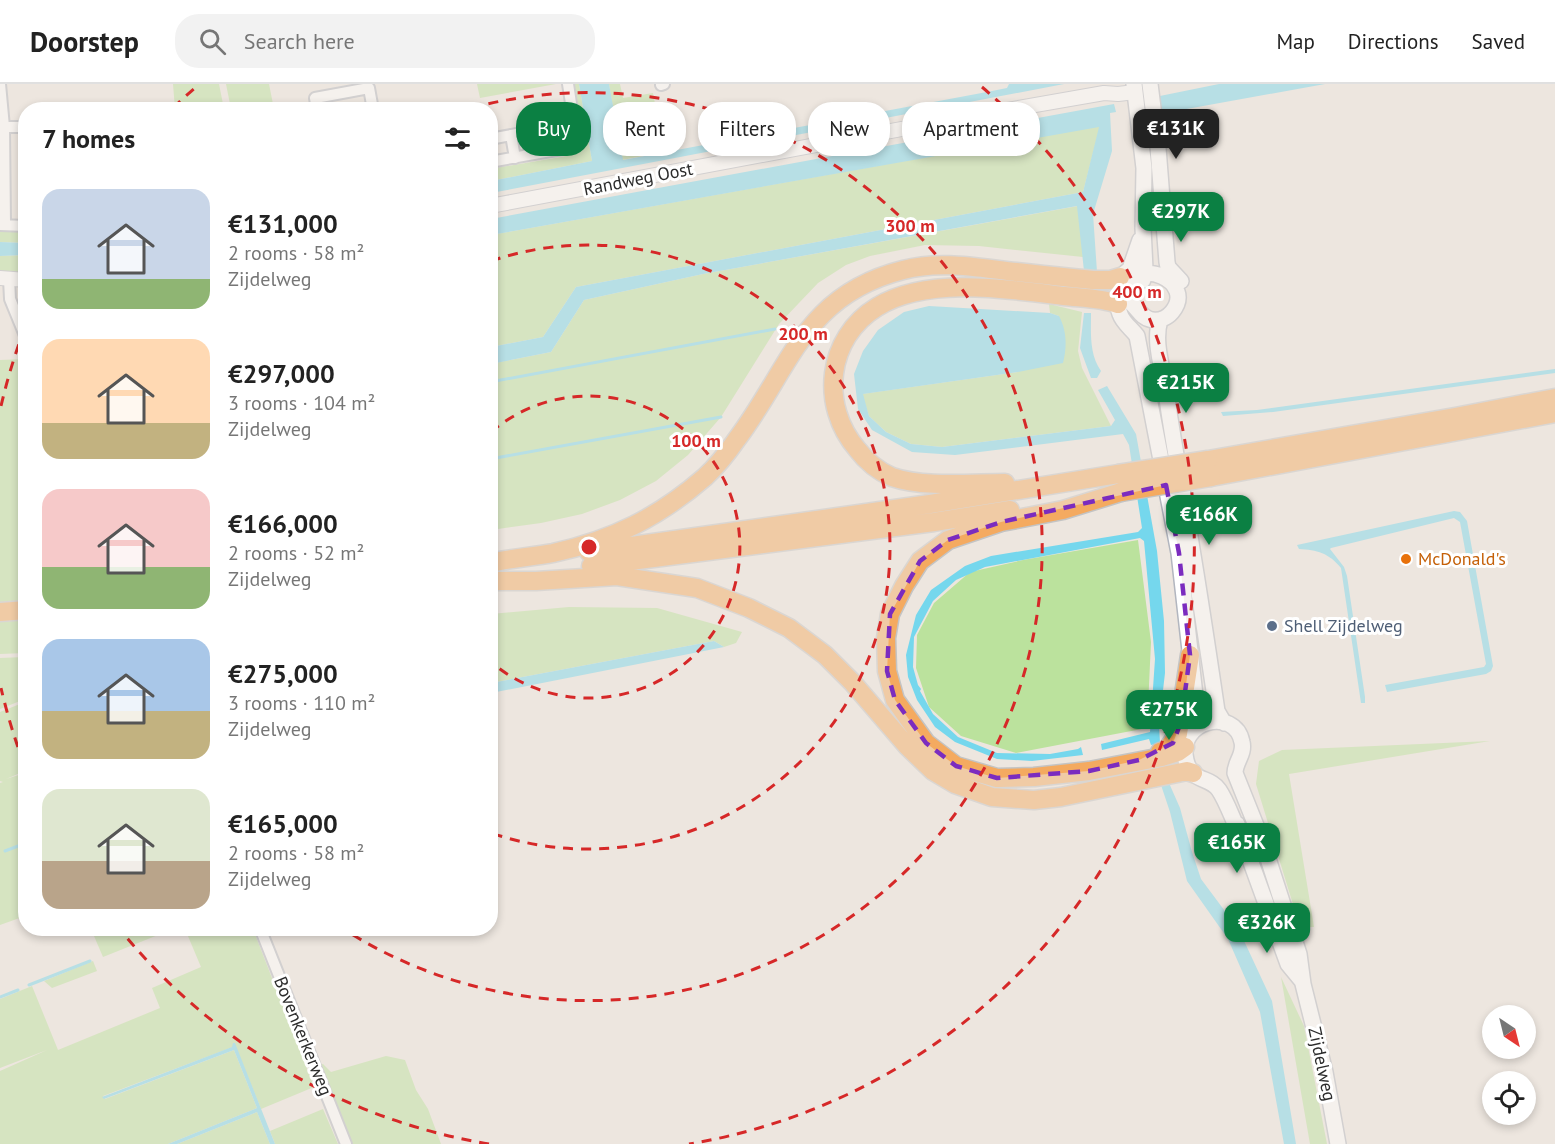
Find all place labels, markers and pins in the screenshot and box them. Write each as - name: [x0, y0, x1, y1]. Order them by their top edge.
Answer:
- pin: €131K: [1134, 109, 1218, 160]
- pin: €297K: [1139, 192, 1223, 243]
- pin: €215K: [1144, 363, 1228, 414]
- pin: €166K: [1167, 495, 1251, 546]
- centre of rings: [579, 537, 599, 557]
- place label: McDonald's: [1418, 547, 1506, 570]
- marker: McDonald's: [1399, 552, 1413, 566]
- place label: Shell Zijdelweg: [1284, 614, 1403, 637]
- marker: Shell Zijdelweg: [1265, 619, 1279, 633]
- pin: €275K: [1127, 690, 1211, 741]
- pin: €165K: [1195, 823, 1279, 874]
- pin: €326K: [1225, 903, 1309, 954]

